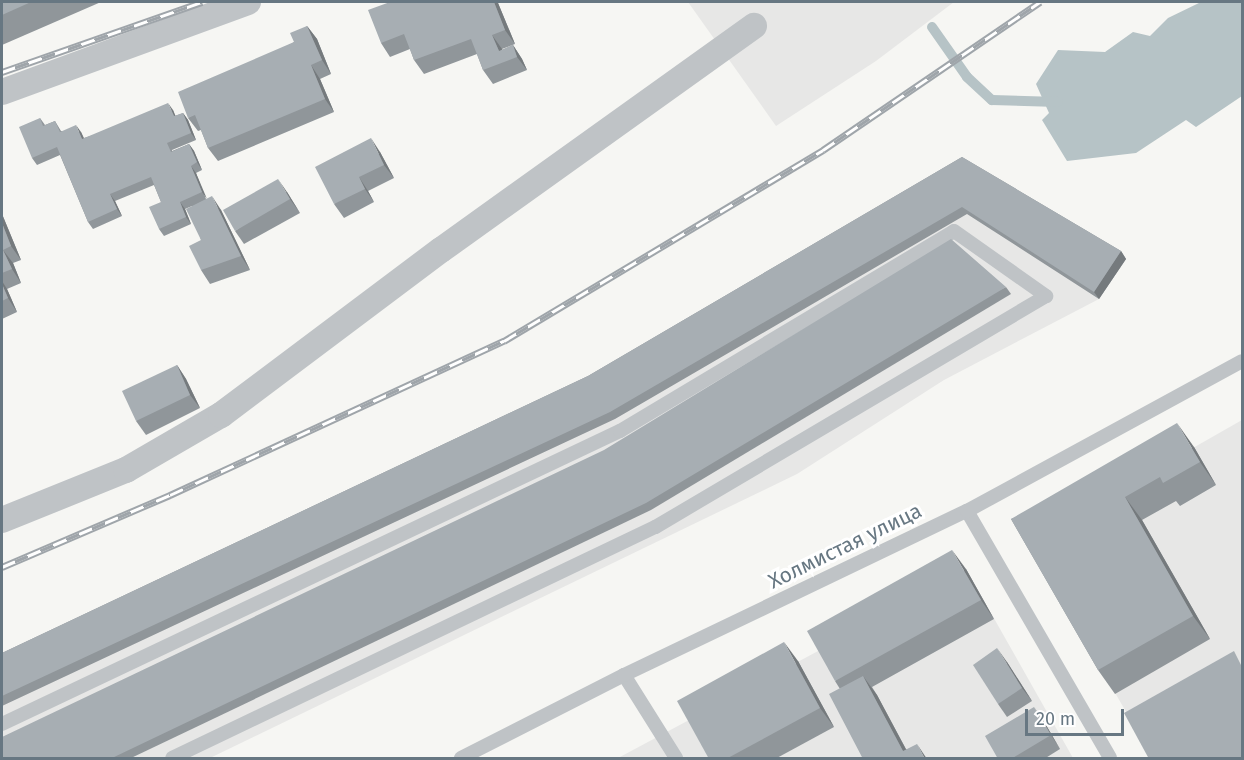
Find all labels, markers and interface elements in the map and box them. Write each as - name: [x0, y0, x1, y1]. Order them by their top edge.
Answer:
- street label: Холмистая улица: [764, 498, 926, 594]
- scale bar: [1028, 697, 1127, 735]
- text: 20 m: [1036, 708, 1075, 730]

